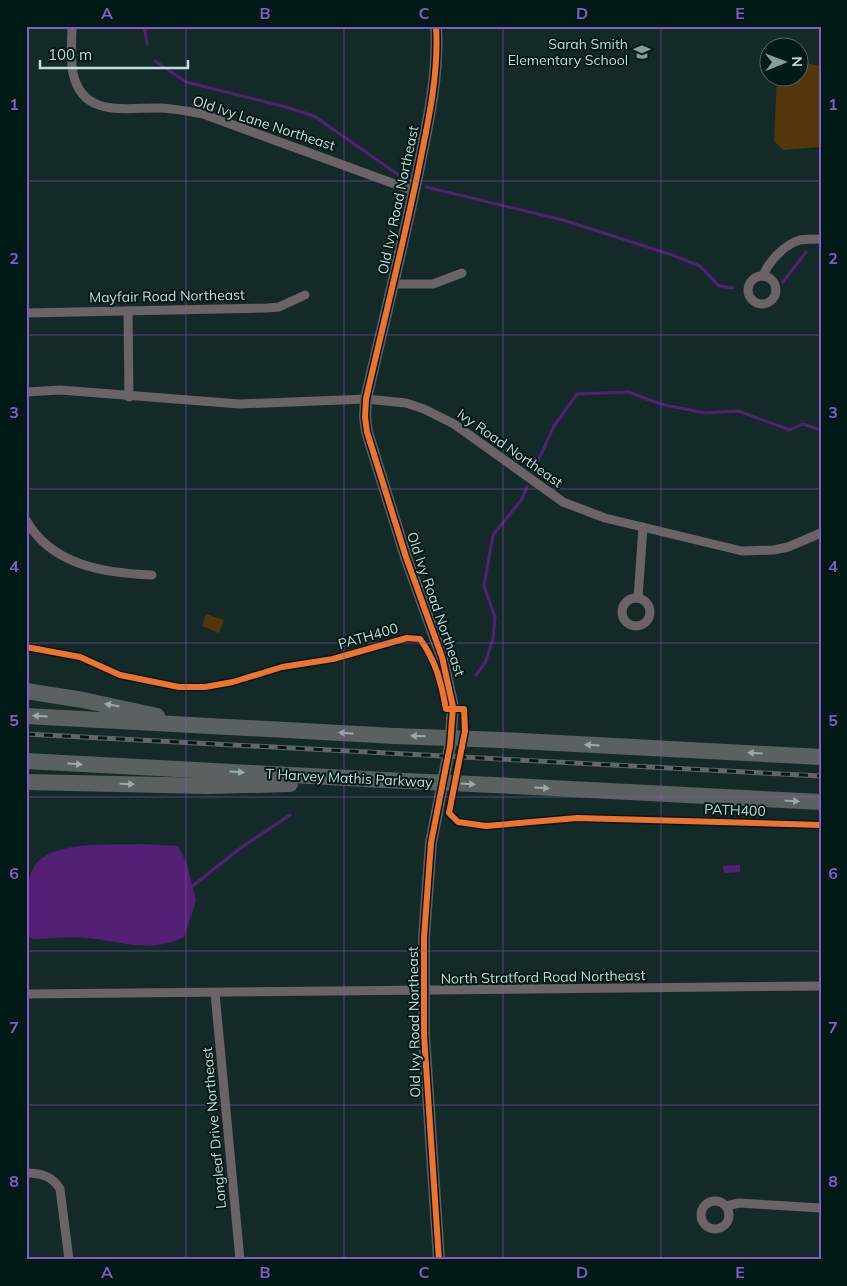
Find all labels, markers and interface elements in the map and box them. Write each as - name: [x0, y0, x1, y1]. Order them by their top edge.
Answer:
- text: A: [101, 3, 113, 23]
- text: B: [259, 3, 271, 23]
- text: C: [419, 3, 430, 23]
- text: D: [576, 3, 588, 23]
- text: E: [735, 3, 745, 23]
- place label: Sarah Smith Elementary School: [508, 35, 628, 69]
- scale bar: [40, 38, 188, 70]
- north arrow: [760, 38, 810, 88]
- school or university icon: Sarah Smith Elementary School: [632, 42, 652, 62]
- text: 100 m: [48, 45, 92, 64]
- text: N: [788, 56, 806, 67]
- street label: Old Ivy Lane Northeast: [190, 91, 338, 155]
- text: 1: [9, 94, 19, 114]
- text: 1: [828, 94, 838, 114]
- street label: Old Ivy Road Northeast: [373, 124, 423, 276]
- text: 2: [9, 248, 19, 268]
- text: 2: [828, 248, 838, 268]
- street label: Mayfair Road Northeast: [89, 286, 245, 306]
- text: 3: [9, 402, 19, 422]
- text: 3: [828, 402, 838, 422]
- street label: Ivy Road Northeast: [454, 405, 566, 491]
- street label: Old Ivy Road Northeast: [403, 530, 469, 679]
- text: 4: [9, 556, 19, 576]
- text: 4: [828, 556, 838, 576]
- street label: PATH400: [336, 619, 400, 653]
- one-way arrow: [103, 701, 119, 709]
- text: 5: [9, 710, 19, 730]
- text: 5: [828, 710, 838, 730]
- one-way arrow: [31, 712, 47, 720]
- one-way arrow: [338, 728, 354, 736]
- one-way arrow: [410, 732, 426, 740]
- one-way arrow: [584, 740, 600, 748]
- one-way arrow: [746, 749, 762, 757]
- one-way arrow: [67, 760, 83, 768]
- street label: T Harvey Mathis Parkway: [265, 765, 433, 791]
- one-way arrow: [229, 768, 245, 776]
- one-way arrow: [120, 780, 136, 788]
- one-way arrow: [460, 780, 476, 788]
- one-way arrow: [534, 784, 550, 792]
- one-way arrow: [784, 797, 800, 805]
- street label: PATH400: [704, 800, 766, 820]
- text: 6: [9, 863, 19, 883]
- text: 6: [828, 863, 838, 883]
- street label: Old Ivy Road Northeast: [404, 946, 424, 1098]
- street label: North Stratford Road Northeast: [440, 966, 646, 988]
- text: 7: [9, 1017, 19, 1037]
- text: 7: [828, 1017, 838, 1037]
- street label: Longleaf Drive Northeast: [198, 1046, 230, 1210]
- text: 8: [9, 1171, 19, 1191]
- text: 8: [828, 1171, 838, 1191]
- text: A: [101, 1262, 113, 1282]
- text: B: [259, 1262, 271, 1282]
- text: C: [419, 1262, 430, 1282]
- text: D: [576, 1262, 588, 1282]
- text: E: [735, 1262, 745, 1282]

